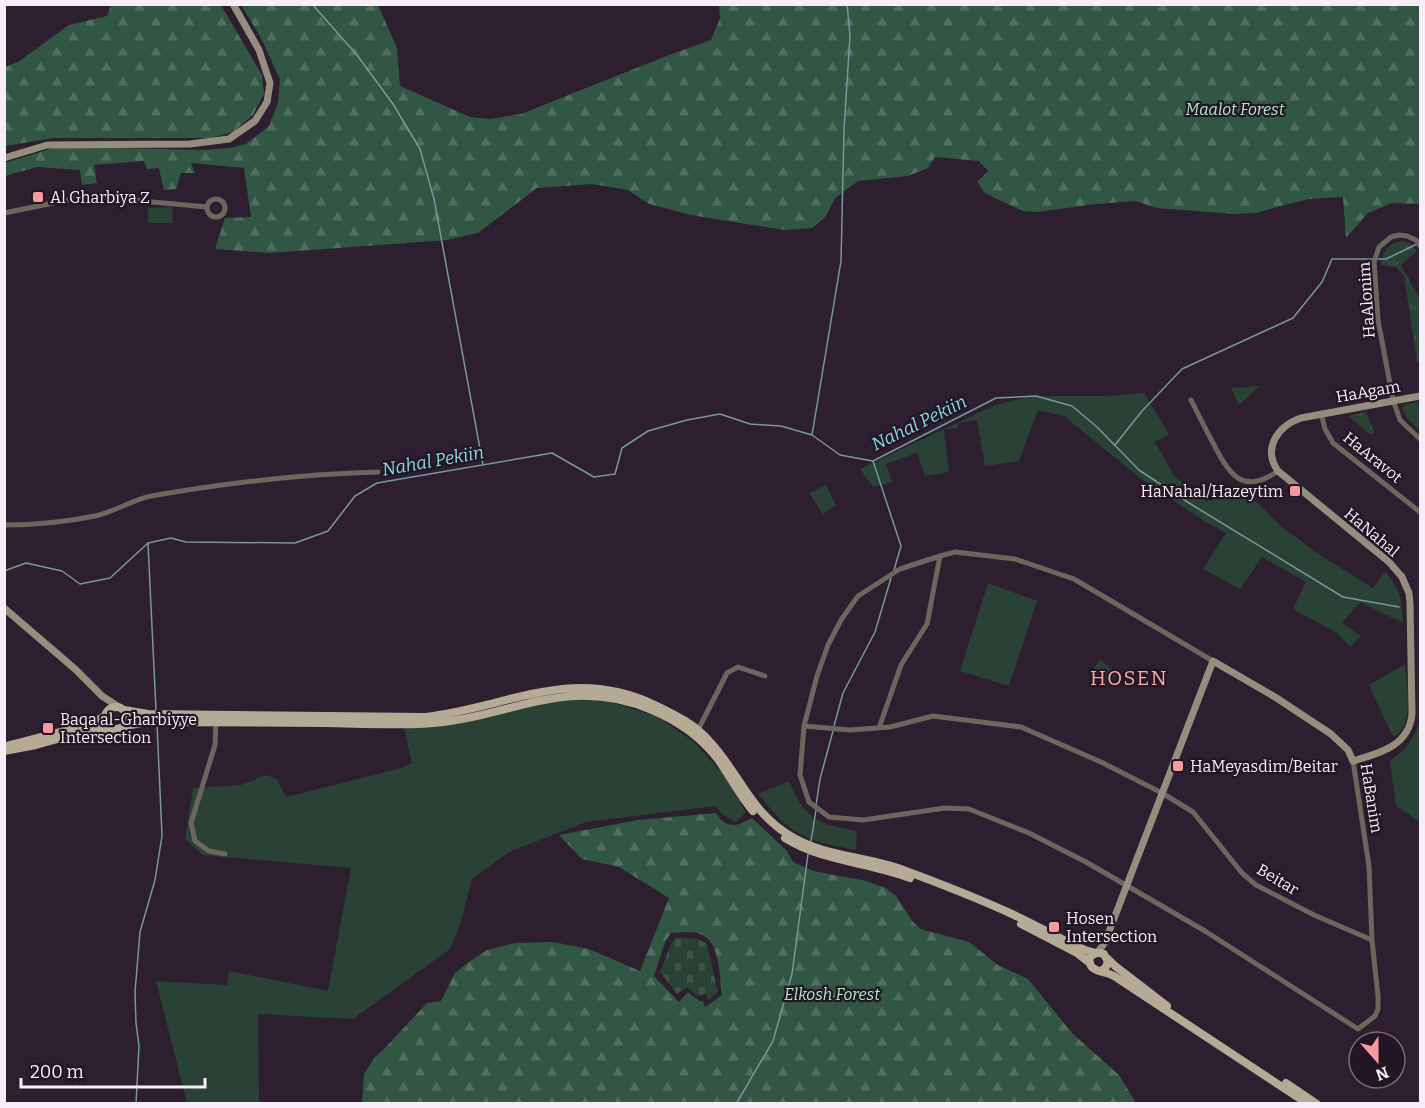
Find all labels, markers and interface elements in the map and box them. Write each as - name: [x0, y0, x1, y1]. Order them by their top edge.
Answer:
- park label: Maalot Forest: [1186, 100, 1285, 119]
- place label: Al Gharbiya Z: [50, 188, 150, 207]
- marker: Al Gharbiya Z: [31, 190, 45, 204]
- street label: HaAlonim: [1354, 261, 1379, 339]
- street label: HaAgam: [1334, 376, 1402, 406]
- water label: Nahal Pekiin: [868, 391, 970, 455]
- street label: HaAravot: [1339, 428, 1406, 487]
- water label: Nahal Pekiin: [380, 441, 486, 481]
- place label: HaNahal/Hazeytim: [1141, 482, 1283, 501]
- marker: HaNahal/Hazeytim: [1288, 484, 1302, 498]
- street label: HaNahal: [1340, 504, 1403, 561]
- district label: HOSEN: [1090, 666, 1168, 690]
- place label: Baqa al-Gharbiyye Intersection: [60, 710, 197, 747]
- marker: Baqa al-Gharbiyye Intersection: [41, 721, 55, 735]
- place label: HaMeyasdim/Beitar: [1190, 757, 1338, 776]
- marker: HaMeyasdim/Beitar: [1171, 759, 1185, 773]
- street label: HaBanim: [1357, 762, 1386, 834]
- street label: Beitar: [1254, 860, 1302, 899]
- place label: Hosen Intersection: [1066, 909, 1157, 946]
- marker: Hosen Intersection: [1047, 920, 1061, 934]
- park label: Elkosh Forest: [784, 985, 880, 1004]
- north arrow: [1347, 1030, 1407, 1090]
- scale bar: [21, 1051, 206, 1089]
- text: 200 m: [30, 1061, 84, 1083]
- text: N: [1373, 1062, 1391, 1085]

